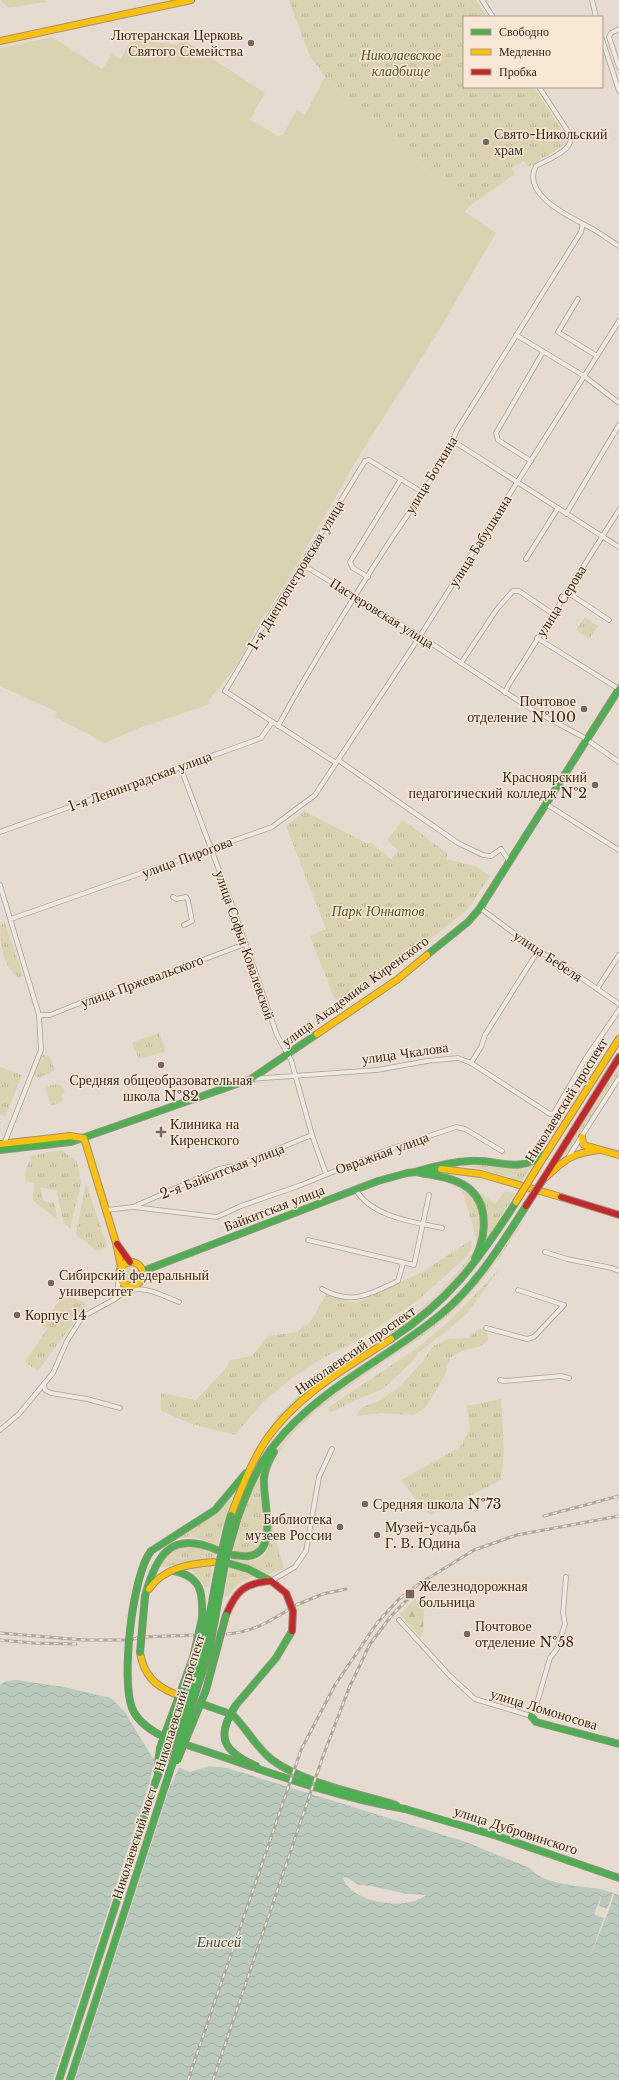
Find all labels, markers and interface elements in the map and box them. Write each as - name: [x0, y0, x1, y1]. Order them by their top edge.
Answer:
- legend: [463, 16, 603, 88]
- text: Свободно: [499, 24, 549, 39]
- place label: Лютеранская Церковь Святого Семейства: [111, 26, 244, 60]
- marker: Лютеранская Церковь Святого Семейства: [246, 38, 256, 48]
- text: Медленно: [499, 44, 551, 59]
- park label: Николаевское кладбище: [360, 46, 441, 80]
- text: Пробка: [499, 64, 537, 79]
- place label: Свято-Никольский храм: [494, 125, 608, 159]
- marker: Свято-Никольский храм: [481, 137, 491, 147]
- street label: улица Боткина: [401, 432, 462, 517]
- street label: улица Бабушкина: [444, 491, 516, 590]
- street label: 1-я Днепропетровская улица: [244, 496, 349, 654]
- street label: улица Серова: [532, 561, 590, 640]
- street label: Пастеровская улица: [327, 574, 438, 653]
- place label: Почтовое отделение №100: [467, 692, 576, 726]
- marker: Почтовое отделение №100: [579, 704, 589, 714]
- street label: 1-я Ленинградская улица: [66, 746, 215, 815]
- place label: Красноярский педагогический колледж №2: [409, 768, 588, 802]
- marker: Красноярский педагогический колледж №2: [590, 780, 600, 790]
- street label: улица Пирогова: [139, 832, 236, 882]
- street label: улица Софьи Ковалевской: [211, 868, 279, 1023]
- park label: Парк Юннатов: [330, 902, 425, 920]
- street label: улица Бебеля: [510, 926, 586, 986]
- street label: улица Академика Киренского: [278, 932, 432, 1050]
- street label: улица Пржевальского: [78, 950, 206, 1012]
- street label: Николаевский проспект: [520, 1035, 612, 1165]
- street label: улица Чкалова: [361, 1038, 450, 1068]
- marker: Средняя общеобразовательная школа №82: [156, 1060, 166, 1070]
- place label: Средняя общеобразовательная школа №82: [70, 1071, 253, 1105]
- place label: Клиника на Киренского: [170, 1115, 240, 1149]
- marker: Клиника на Киренского: [155, 1126, 167, 1138]
- street label: Овражная улица: [333, 1127, 432, 1178]
- street label: 2-я Байкитская улица: [157, 1139, 288, 1203]
- street label: Байкитская улица: [221, 1180, 328, 1235]
- place label: Сибирский федеральный университет: [59, 1266, 210, 1300]
- marker: Сибирский федеральный университет: [46, 1278, 56, 1288]
- street label: Николаевский проспект: [291, 1302, 419, 1398]
- place label: Корпус 14: [25, 1306, 87, 1324]
- marker: Корпус 14: [12, 1310, 22, 1320]
- place label: Средняя школа №73: [373, 1495, 501, 1513]
- marker: Средняя школа №73: [360, 1499, 370, 1509]
- place label: Библиотека музеев России: [245, 1510, 333, 1544]
- place label: Музей-усадьба Г. В. Юдина: [385, 1518, 477, 1552]
- marker: Библиотека музеев России: [335, 1522, 345, 1532]
- marker: Музей-усадьба Г. В. Юдина: [372, 1530, 382, 1540]
- place label: Железнодорожная больница: [419, 1577, 528, 1611]
- marker: Железнодорожная больница: [404, 1588, 416, 1600]
- place label: Почтовое отделение №58: [475, 1617, 574, 1651]
- marker: Почтовое отделение №58: [462, 1629, 472, 1639]
- street label: Николаевский проспект: [149, 1632, 209, 1774]
- street label: улица Ломоносова: [488, 1684, 600, 1734]
- street label: Николаевский мост: [107, 1785, 161, 1901]
- street label: улица Дубровинского: [452, 1801, 580, 1859]
- water label: Енисей: [196, 1932, 242, 1951]

